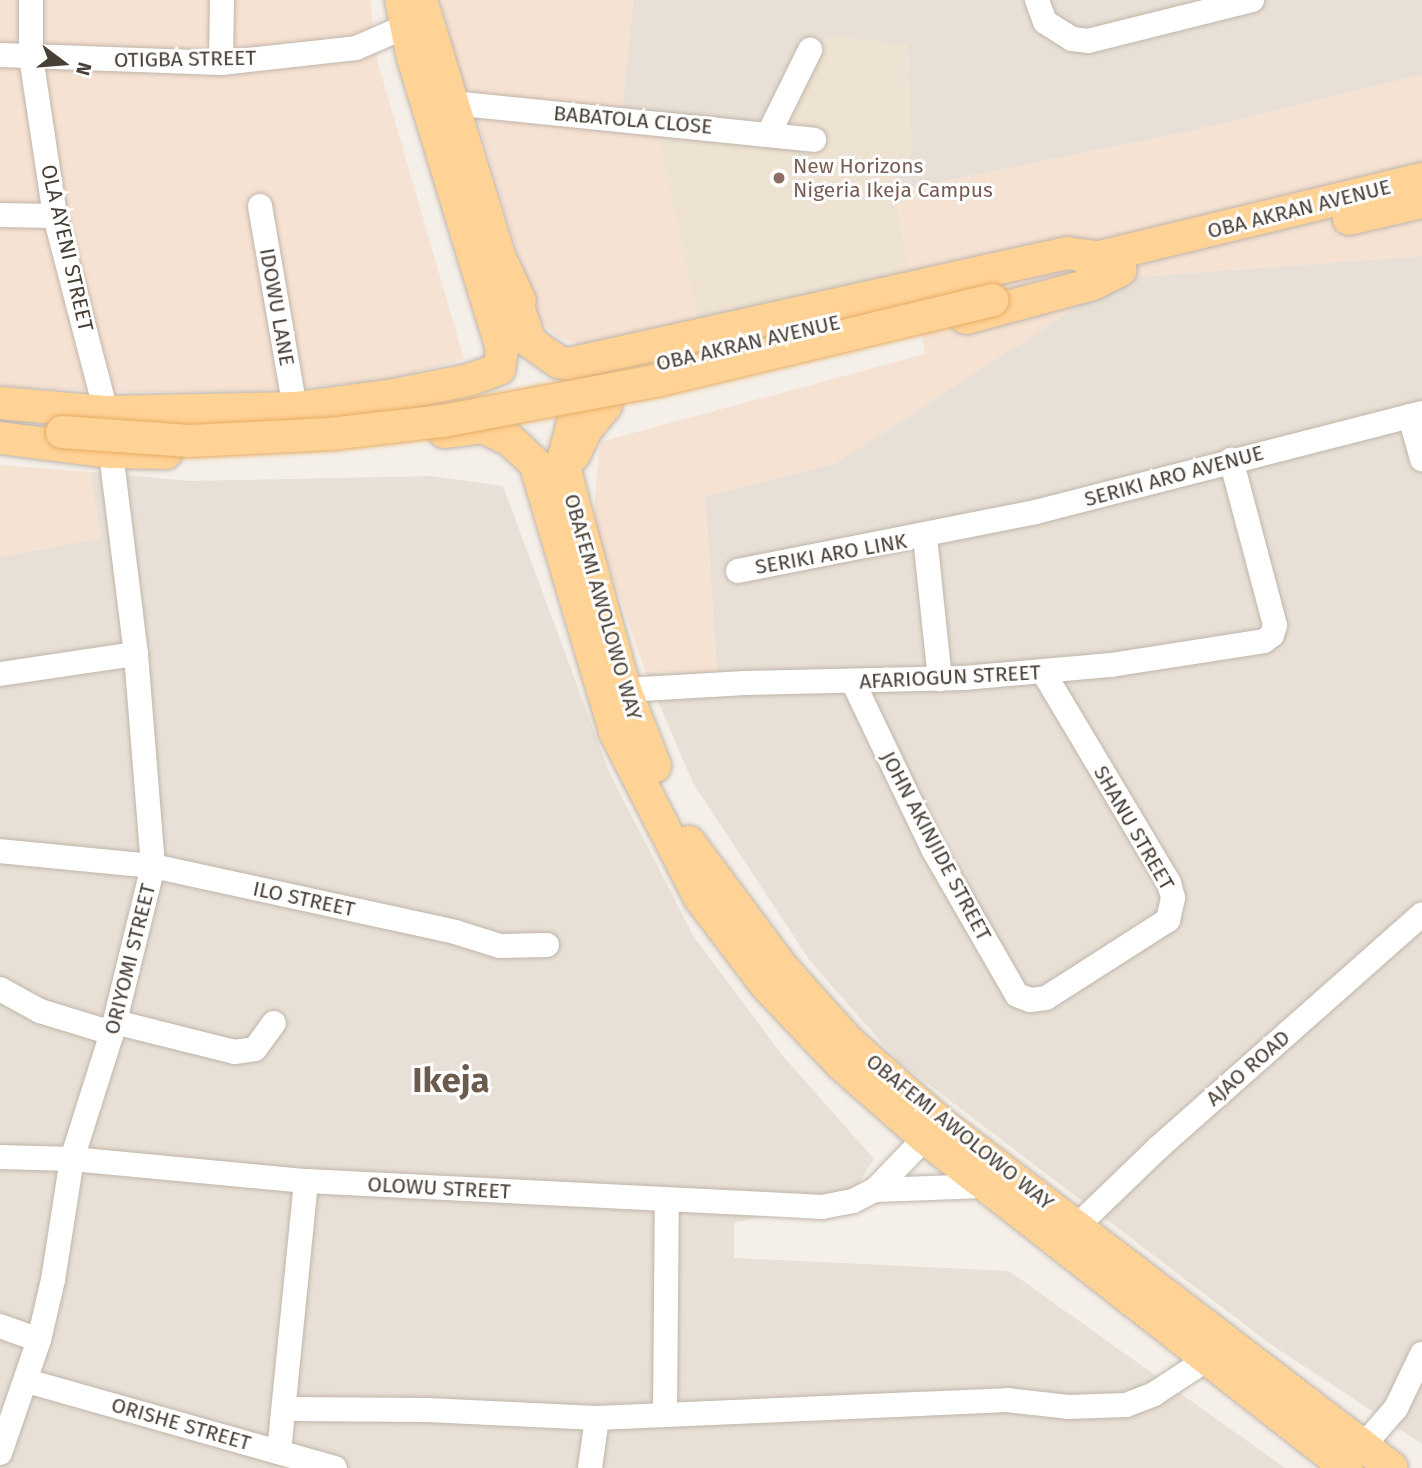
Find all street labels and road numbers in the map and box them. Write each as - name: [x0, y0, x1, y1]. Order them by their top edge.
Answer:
- street label: OTIGBA STREET: [114, 45, 256, 73]
- street label: BABATOLA CLOSE: [552, 100, 714, 140]
- street label: OLA AYENI STREET: [36, 162, 98, 334]
- street label: OBA AKRAN AVENUE: [1205, 174, 1393, 244]
- street label: IDOWU LANE: [254, 246, 300, 368]
- street label: OBA AKRAN AVENUE: [654, 310, 842, 376]
- street label: SERIKI ARO AVENUE: [1082, 440, 1266, 512]
- street label: OBAFEMI AWOLOWO WAY: [559, 491, 647, 723]
- street label: SERIKI ARO LINK: [753, 528, 909, 580]
- street label: AFARIOGUN STREET: [859, 660, 1041, 694]
- street label: JOHN AKINJIDE STREET: [875, 747, 997, 945]
- street label: SHANU STREET: [1088, 761, 1180, 895]
- street label: ILO STREET: [251, 876, 357, 922]
- street label: ORIYOMI STREET: [99, 881, 161, 1037]
- street label: AJAO ROAD: [1201, 1025, 1295, 1111]
- street label: OBAFEMI AWOLOWO WAY: [861, 1049, 1059, 1215]
- street label: OLOWU STREET: [367, 1172, 511, 1204]
- street label: ORISHE STREET: [108, 1392, 254, 1456]

